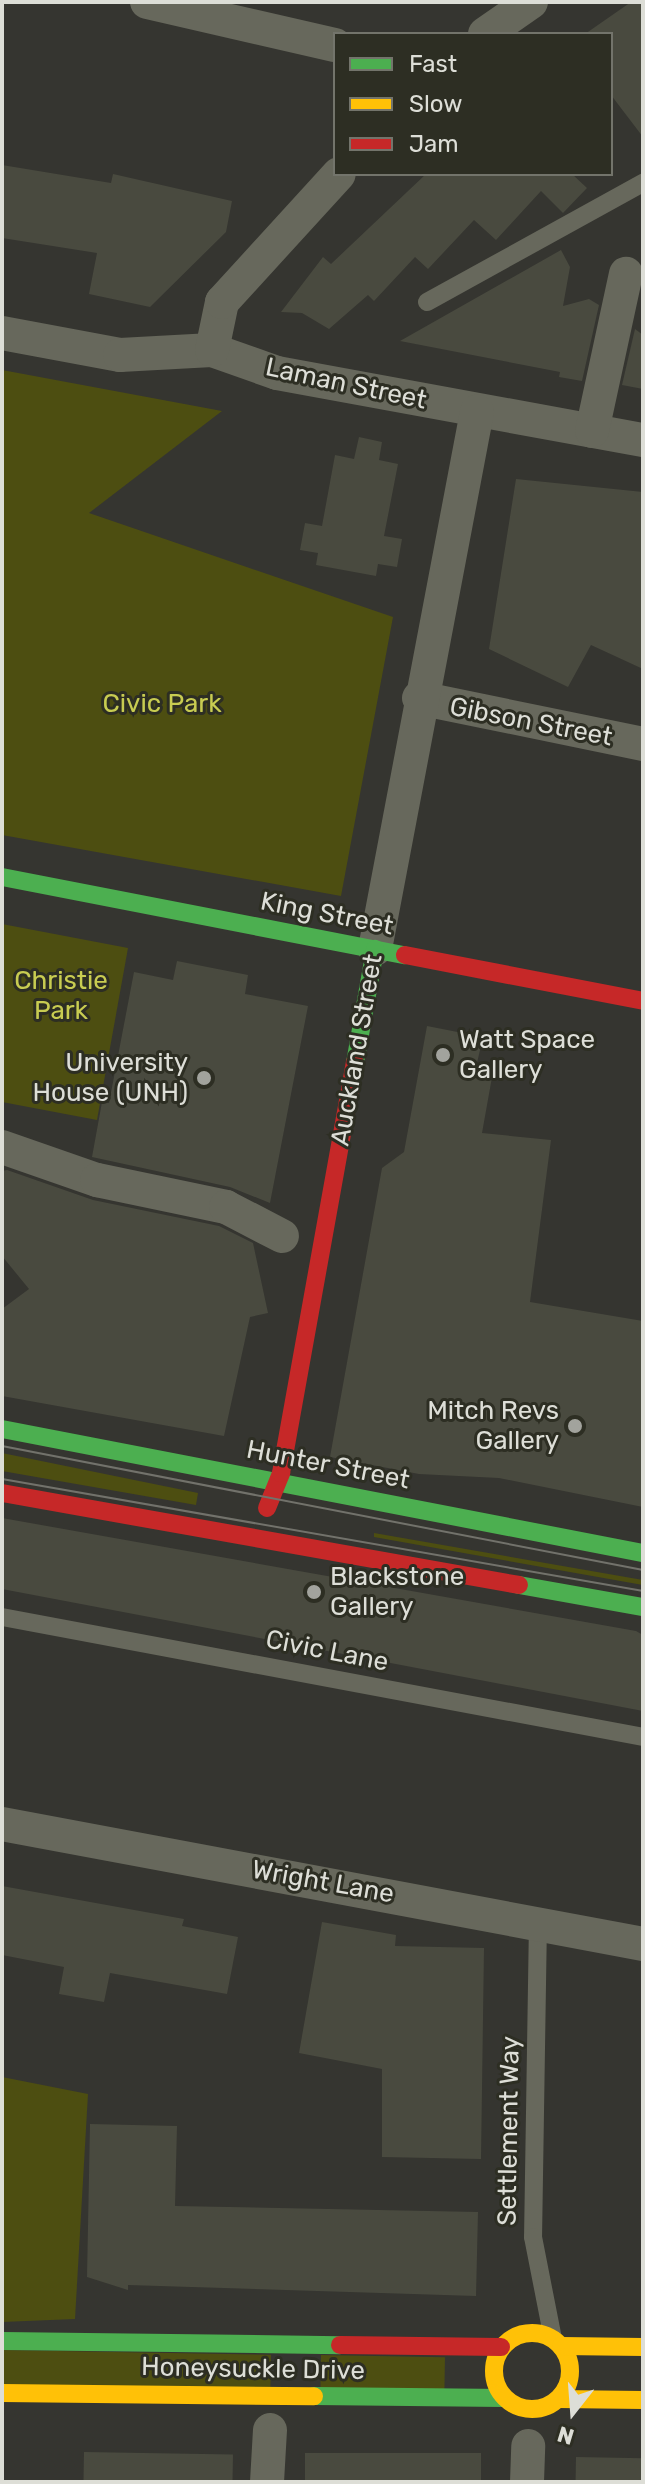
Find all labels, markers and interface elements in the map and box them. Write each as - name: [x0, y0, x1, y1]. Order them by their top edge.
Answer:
- legend: [333, 32, 613, 176]
- text: Fast: [409, 50, 457, 78]
- text: Slow: [409, 90, 462, 118]
- text: Jam: [409, 130, 459, 158]
- street label: Laman Street: [263, 352, 429, 416]
- park label: Civic Park: [102, 688, 222, 720]
- street label: Gibson Street: [447, 691, 615, 753]
- street label: King Street: [258, 886, 396, 942]
- street label: Auckland Street: [325, 952, 389, 1148]
- park label: Christie Park: [14, 965, 108, 1026]
- place label: Watt Space Gallery: [459, 1024, 595, 1086]
- marker: Watt Space Gallery: [434, 1046, 452, 1064]
- place label: University House (UNH): [32, 1047, 188, 1108]
- marker: University House (UNH): [195, 1069, 213, 1087]
- place label: Mitch Revs Gallery: [427, 1395, 559, 1456]
- marker: Mitch Revs Gallery: [566, 1417, 584, 1435]
- street label: Hunter Street: [244, 1434, 412, 1496]
- place label: Blackstone Gallery: [330, 1561, 464, 1622]
- marker: Blackstone Gallery: [305, 1583, 323, 1601]
- street label: Civic Lane: [263, 1624, 391, 1678]
- street label: Wright Lane: [250, 1854, 396, 1910]
- street label: Settlement Way: [492, 2036, 526, 2226]
- street label: Honeysuckle Drive: [141, 2351, 365, 2387]
- north arrow: [533, 2372, 613, 2452]
- text: N: [554, 2420, 577, 2451]

